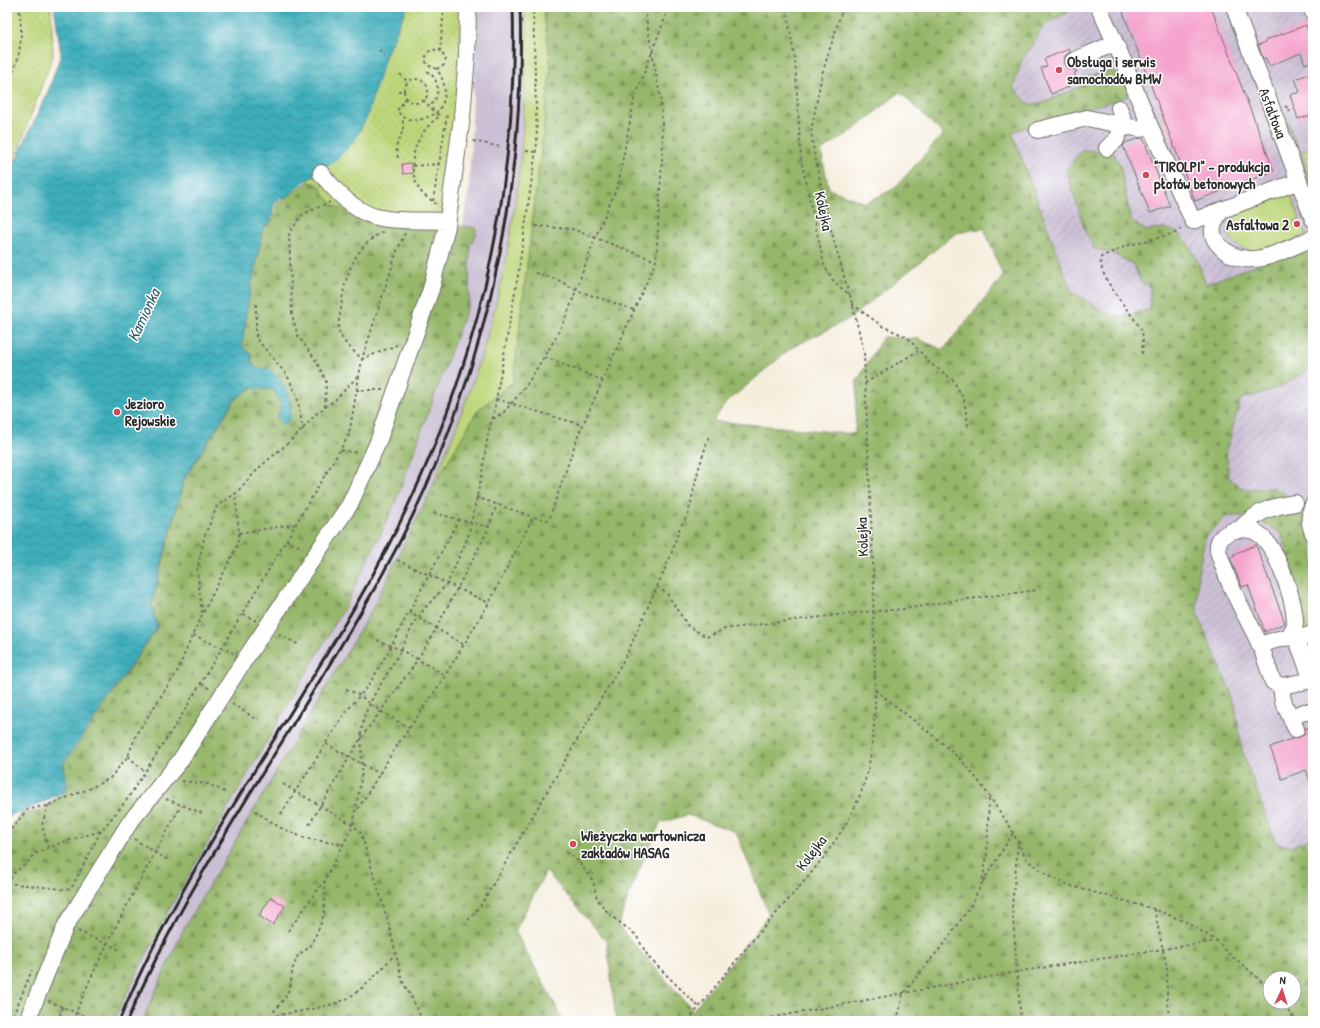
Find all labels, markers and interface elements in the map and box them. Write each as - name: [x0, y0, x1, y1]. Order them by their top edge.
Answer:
- place label: Obsługa i serwis samochodów BMW: [1067, 51, 1162, 89]
- marker: Obsługa i serwis samochodów BMW: [1054, 65, 1064, 75]
- street label: Asfaltowa: [1254, 85, 1292, 141]
- place label: "TIROLPI" - produkcja płotów betonowych: [1154, 156, 1270, 195]
- marker: "TIROLPI" - produkcja płotów betonowych: [1141, 170, 1151, 180]
- street label: Kolejka: [810, 190, 838, 233]
- place label: Asfaltowa 2: [1226, 214, 1290, 235]
- marker: Asfaltowa 2: [1292, 219, 1302, 229]
- water label: Kamionka: [121, 284, 165, 345]
- place label: Jezioro Rejowskie: [125, 393, 176, 431]
- marker: Jezioro Rejowskie: [112, 407, 122, 417]
- street label: Kolejka: [851, 517, 873, 557]
- place label: Wieżyczka wartownicza zakładów HASAG: [581, 825, 705, 863]
- street label: Kolejka: [791, 831, 831, 875]
- marker: Wieżyczka wartownicza zakładów HASAG: [568, 839, 578, 849]
- north arrow: [1262, 970, 1302, 1010]
- text: N: [1279, 973, 1286, 987]

